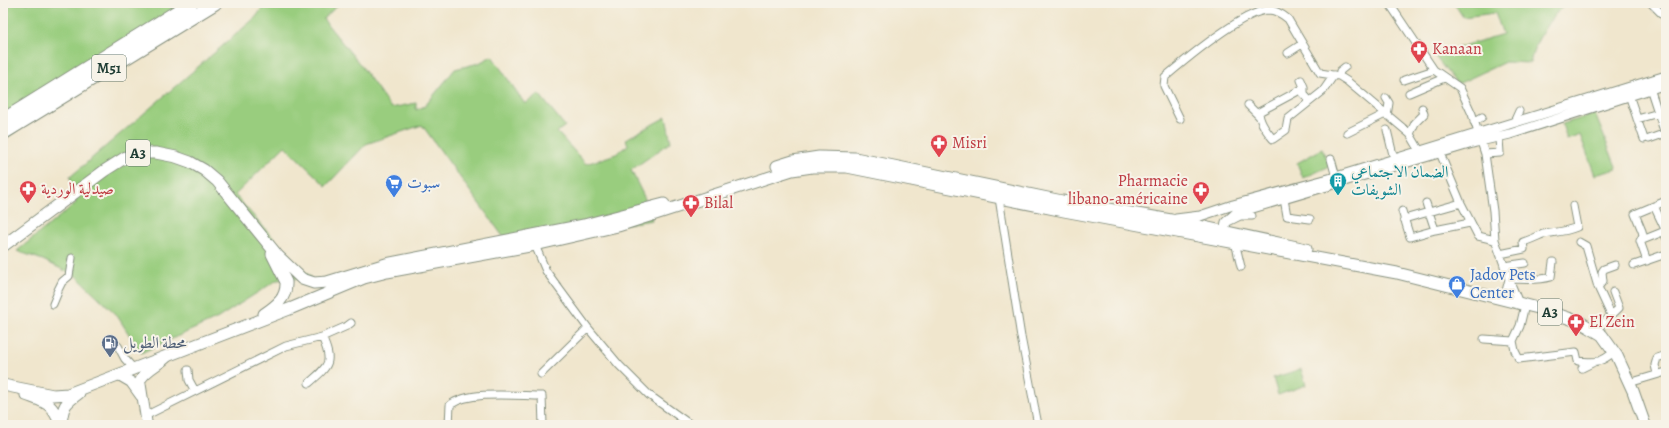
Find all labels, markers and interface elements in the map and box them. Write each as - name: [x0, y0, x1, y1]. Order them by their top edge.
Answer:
- place label: Kanaan: [1432, 38, 1482, 60]
- pharmacy icon: Kanaan: [1409, 39, 1429, 64]
- road number: M51: [92, 55, 126, 81]
- place label: Misri: [952, 132, 987, 154]
- pharmacy icon: Misri: [929, 133, 949, 158]
- road number: A3: [126, 140, 150, 166]
- place label: الضمان الاجتماعي الشويفات: [1351, 161, 1449, 201]
- place label: Pharmacie libano-américaine: [1068, 170, 1188, 210]
- building icon: الضمان الاجتماعي الشويفات: [1328, 171, 1348, 196]
- place label: سبوت: [407, 172, 440, 194]
- supermarket icon: سبوت: [384, 173, 404, 198]
- place label: صيدلية الوردية: [41, 178, 114, 200]
- pharmacy icon: صيدلية الوردية: [18, 179, 38, 204]
- pharmacy icon: Pharmacie libano-américaine: [1191, 180, 1211, 205]
- place label: Bilal: [704, 192, 733, 214]
- pharmacy icon: Bilal: [681, 193, 701, 218]
- place label: Jadov Pets Center: [1470, 264, 1536, 304]
- shop icon: Jadov Pets Center: [1447, 274, 1467, 299]
- road number: A3: [1538, 299, 1562, 325]
- place label: El Zein: [1589, 311, 1635, 333]
- pharmacy icon: El Zein: [1566, 312, 1586, 337]
- place label: محطة الطويل: [123, 332, 187, 354]
- fuel station icon: محطة الطويل: [100, 333, 120, 358]

